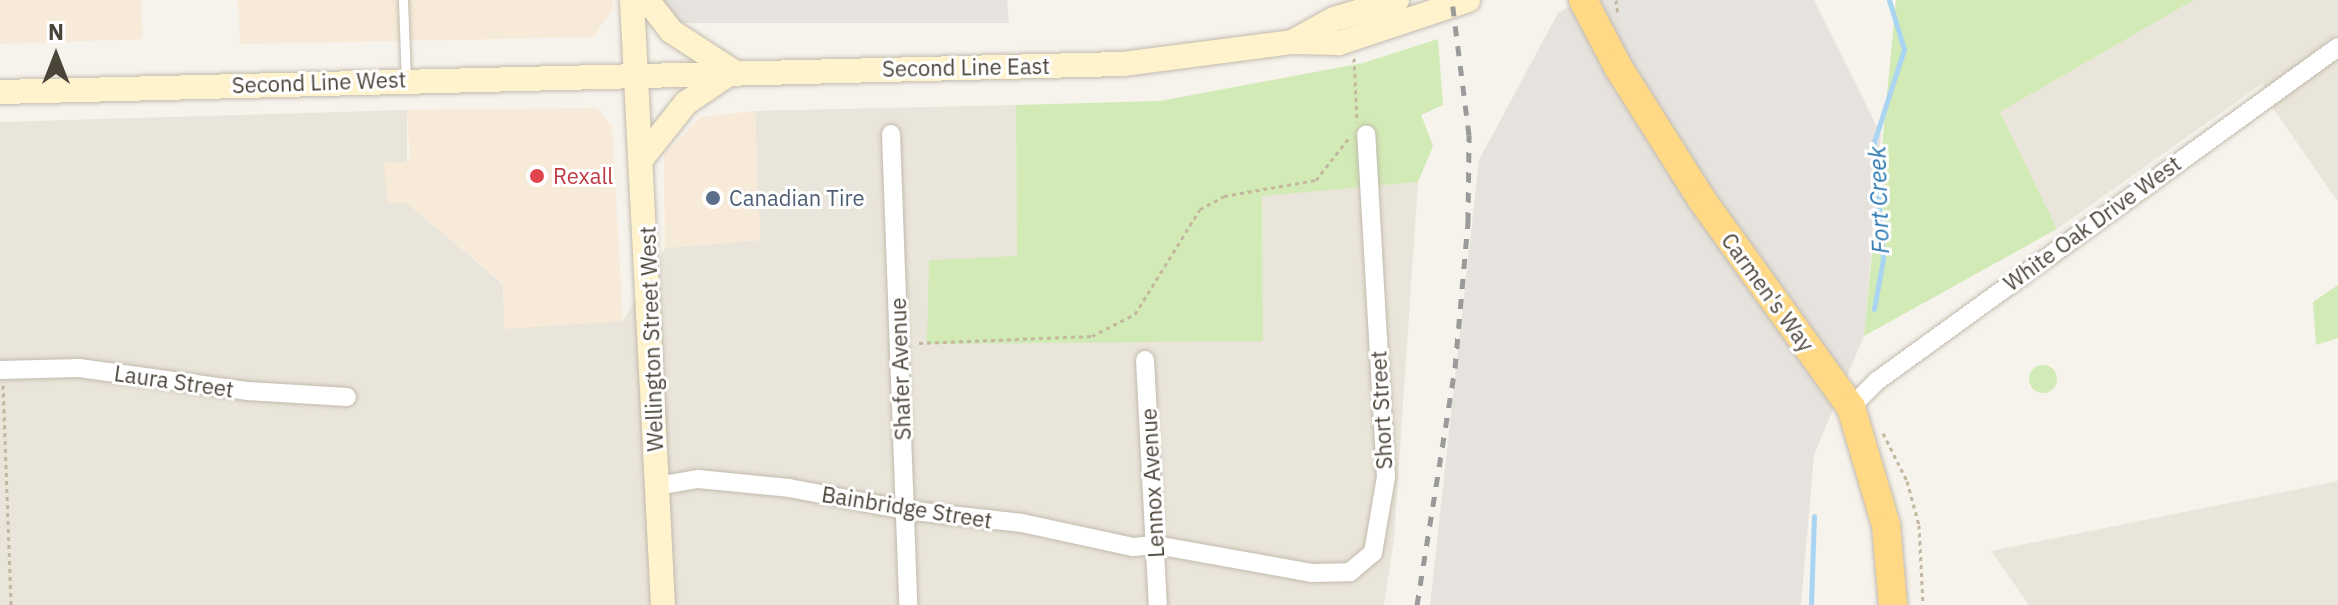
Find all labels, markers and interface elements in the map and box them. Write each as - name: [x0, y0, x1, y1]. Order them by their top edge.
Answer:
- north arrow: [16, 16, 96, 96]
- text: N: [48, 17, 64, 46]
- street label: Second Line East: [882, 52, 1050, 82]
- street label: Second Line West: [231, 66, 407, 98]
- water label: Fort Creek: [1863, 146, 1895, 254]
- street label: White Oak Drive West: [1998, 150, 2186, 296]
- place label: Rexall: [553, 163, 613, 189]
- marker: Rexall: [528, 167, 546, 185]
- place label: Canadian Tire: [729, 185, 864, 211]
- marker: Canadian Tire: [704, 189, 722, 207]
- street label: Wellington Street West: [634, 226, 668, 452]
- street label: Carmen's Way: [1716, 228, 1820, 356]
- street label: Shafer Avenue: [884, 297, 916, 441]
- street label: Short Street: [1365, 350, 1397, 470]
- street label: Laura Street: [112, 360, 236, 402]
- street label: Lennox Avenue: [1135, 408, 1169, 558]
- street label: Bainbridge Street: [820, 480, 994, 534]

